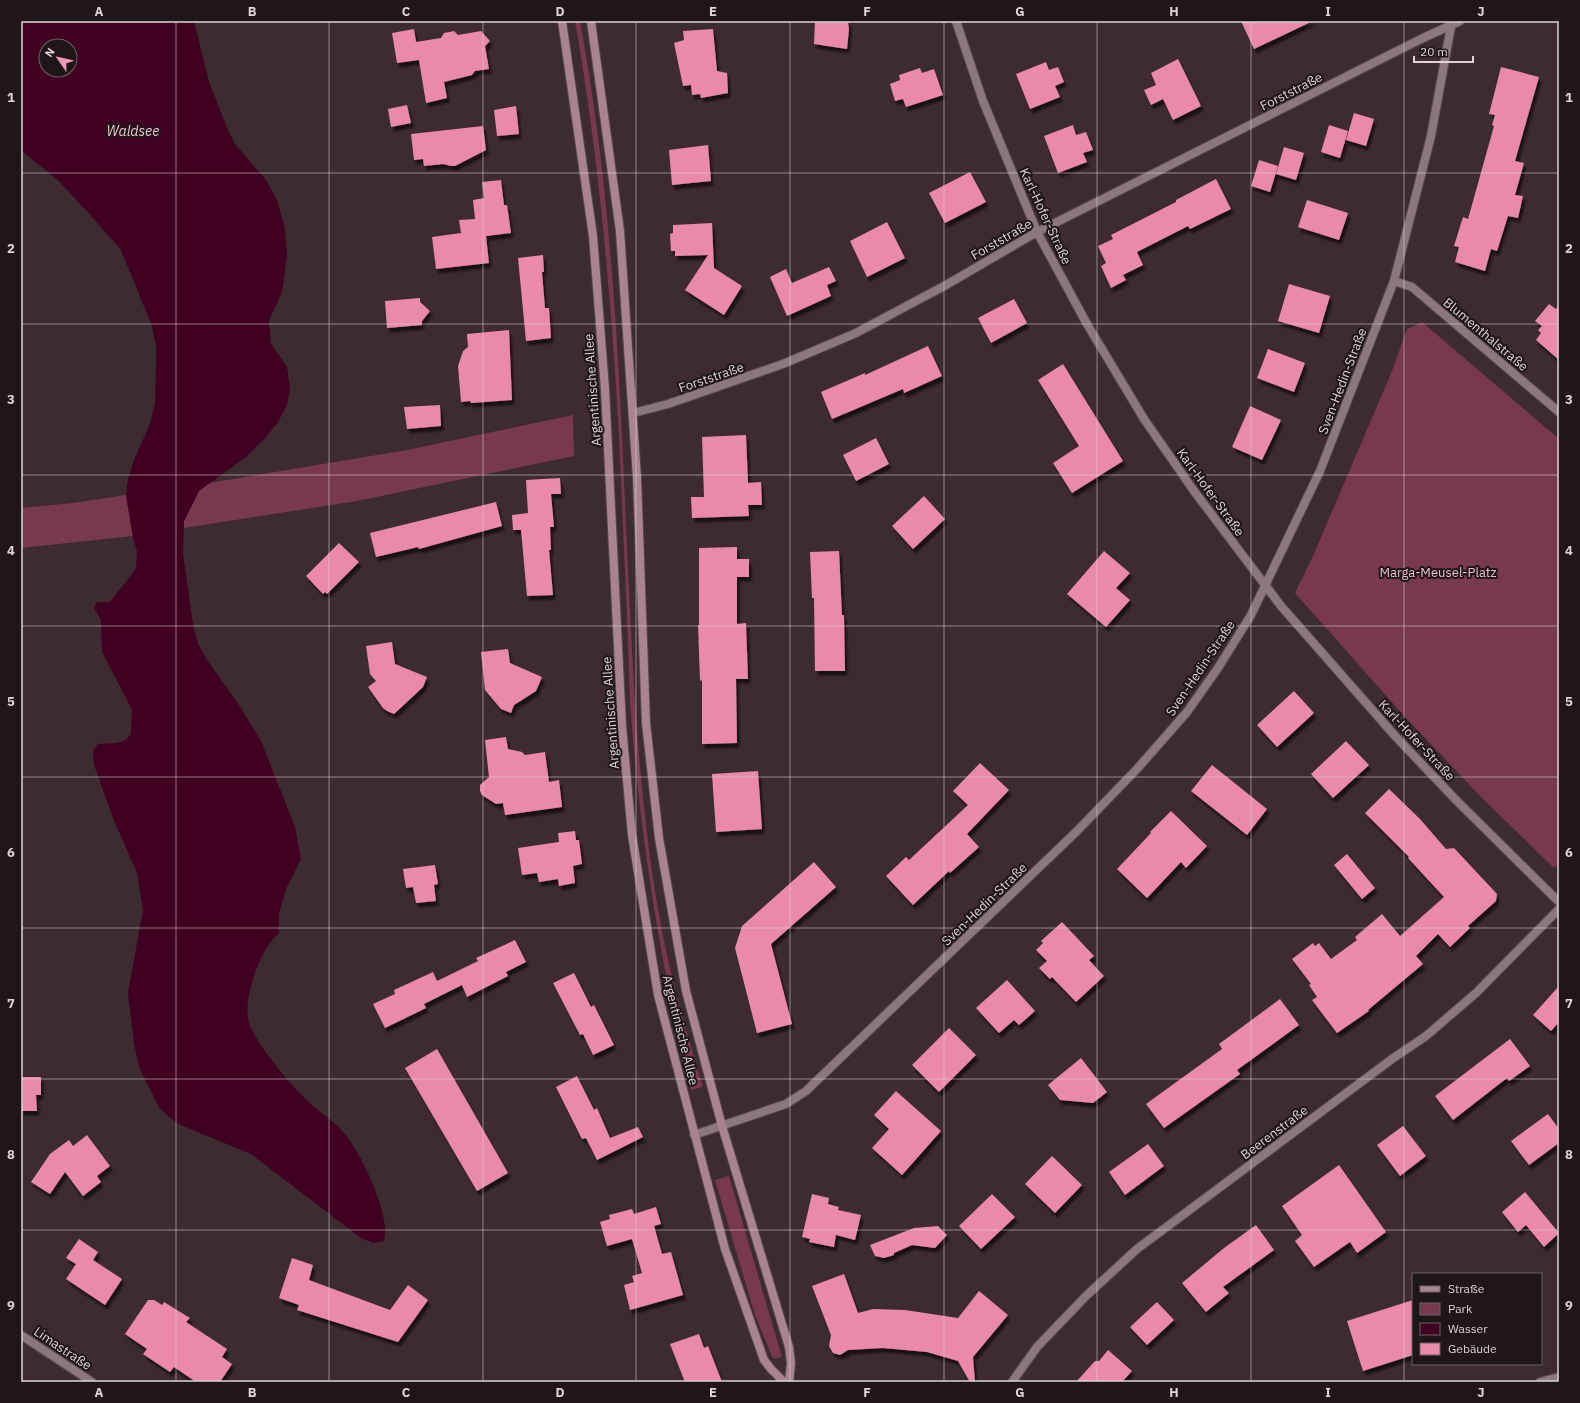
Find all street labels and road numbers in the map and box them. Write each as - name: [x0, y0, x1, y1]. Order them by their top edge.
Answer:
- street label: Forststraße: [1257, 69, 1325, 114]
- street label: Karl-Hofer-Straße: [1016, 165, 1075, 267]
- street label: Forststraße: [968, 215, 1035, 264]
- street label: Blumenthalstraße: [1440, 294, 1532, 375]
- street label: Sven-Hedin-Straße: [1314, 326, 1371, 437]
- street label: Argentinische Allee: [580, 333, 605, 447]
- street label: Forststraße: [676, 358, 746, 397]
- street label: Karl-Hofer-Straße: [1173, 445, 1248, 540]
- street label: Sven-Hedin-Straße: [1162, 617, 1239, 720]
- street label: Argentinische Allee: [598, 656, 623, 770]
- street label: Karl-Hofer-Straße: [1375, 696, 1459, 784]
- street label: Sven-Hedin-Straße: [938, 859, 1031, 949]
- street label: Argentinische Allee: [659, 973, 702, 1087]
- street label: Beerenstraße: [1237, 1102, 1311, 1163]
- street label: Limastraße: [31, 1323, 95, 1374]

